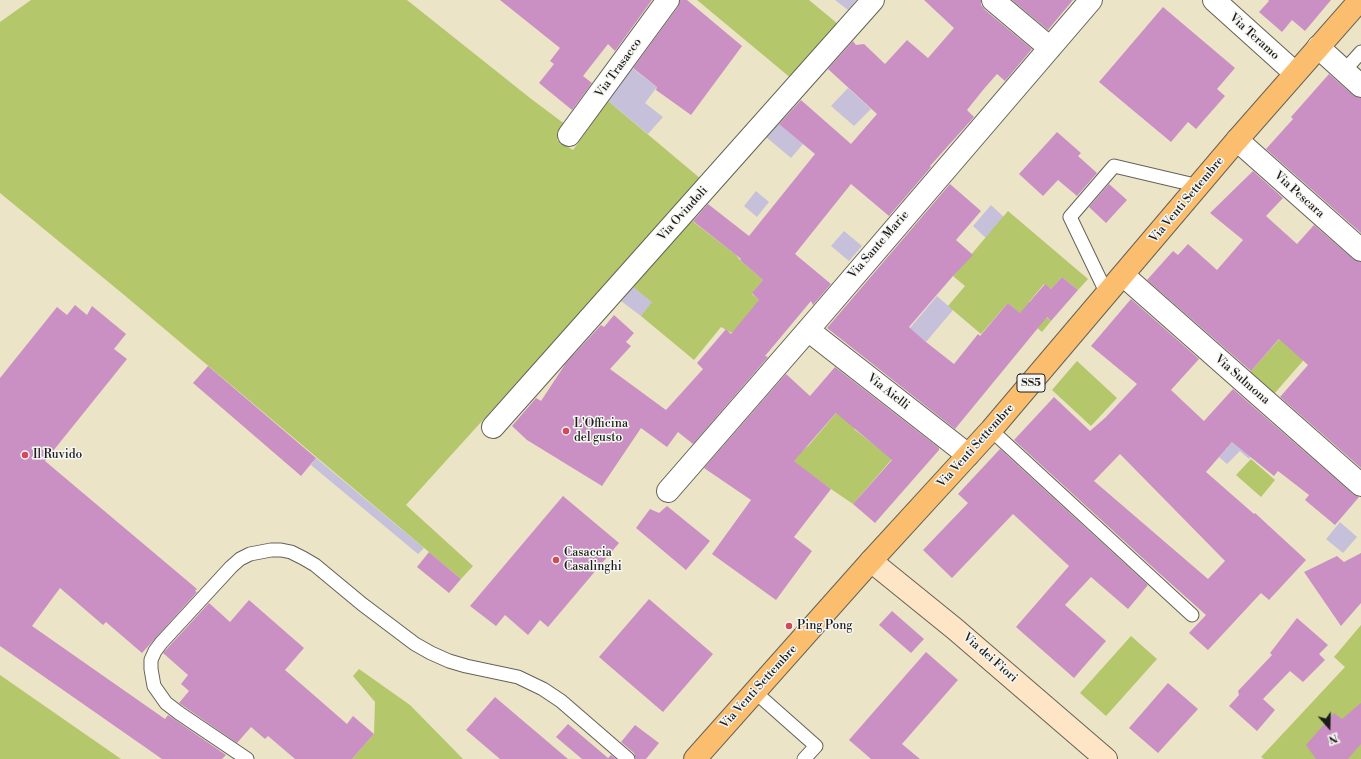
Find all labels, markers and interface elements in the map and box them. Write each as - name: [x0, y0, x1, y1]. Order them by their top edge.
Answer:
- street label: Via Teramo: [1226, 11, 1282, 63]
- street label: Via Trasacco: [593, 36, 645, 100]
- street label: Via Venti Settembre: [1147, 154, 1227, 246]
- street label: Via Pescara: [1271, 169, 1327, 221]
- street label: Via Ovindoli: [655, 184, 711, 244]
- street label: Via Sante Marie: [846, 208, 912, 282]
- street label: Via Sulmona: [1212, 352, 1272, 408]
- street label: Via Aielli: [864, 371, 912, 413]
- road number: SS5: [1017, 374, 1045, 392]
- street label: Via Venti Settembre: [935, 401, 1017, 491]
- place label: L'Officina del gusto: [574, 417, 628, 445]
- marker: L'Officina del gusto: [561, 426, 571, 436]
- place label: Il Ruvido: [33, 448, 82, 462]
- marker: Il Ruvido: [20, 450, 30, 460]
- place label: Casaccia Casalinghi: [564, 546, 622, 574]
- marker: Casaccia Casalinghi: [551, 555, 561, 565]
- place label: Ping Pong: [797, 619, 853, 633]
- marker: Ping Pong: [784, 621, 794, 631]
- street label: Via dei Fiori: [960, 630, 1020, 686]
- street label: Via Venti Settembre: [718, 642, 800, 732]
- north arrow: [1309, 707, 1349, 747]
- text: N: [1327, 730, 1340, 746]

